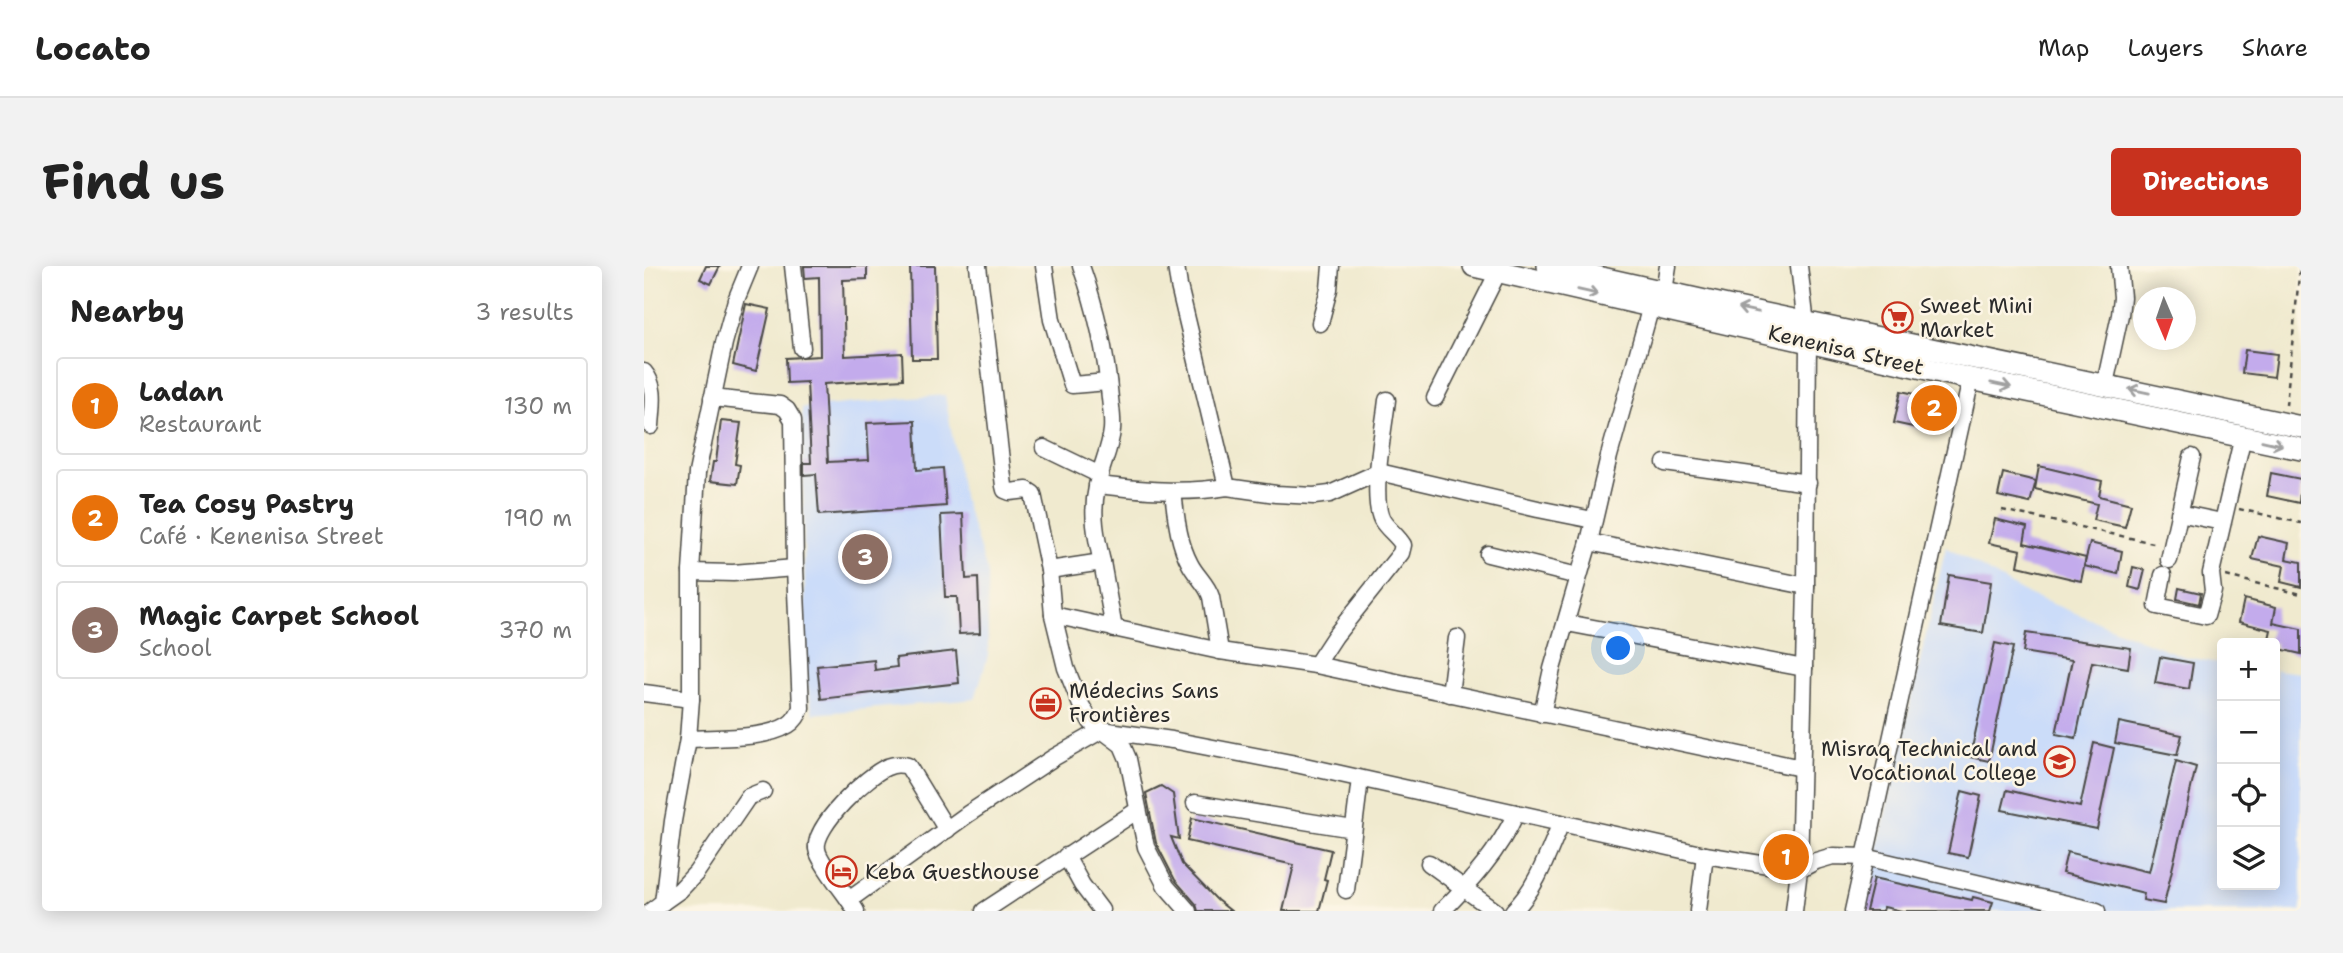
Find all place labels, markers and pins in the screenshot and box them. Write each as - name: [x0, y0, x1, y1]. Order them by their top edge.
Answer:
- place label: Sweet Mini Market: [1920, 292, 2033, 344]
- supermarket icon: Sweet Mini Market: [1880, 301, 1914, 335]
- pin: 2: [1911, 382, 1957, 434]
- pin: 3: [842, 531, 888, 583]
- place label: Médecins Sans Frontières: [1069, 677, 1219, 729]
- office icon: Médecins Sans Frontières: [1029, 686, 1063, 720]
- place label: Misraq Technical and Vocational College: [1821, 735, 2037, 787]
- school or university icon: Misraq Technical and Vocational College: [2043, 744, 2077, 778]
- pin: 1: [1763, 831, 1809, 883]
- hotel icon: Keba Guesthouse: [825, 855, 859, 889]
- place label: Keba Guesthouse: [865, 858, 1040, 886]

